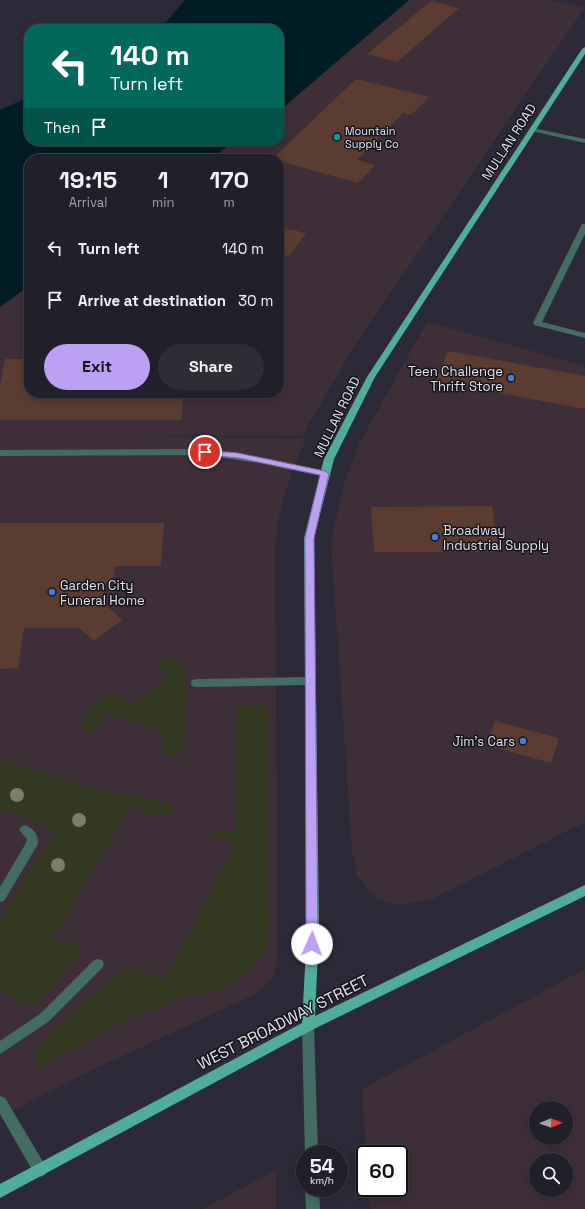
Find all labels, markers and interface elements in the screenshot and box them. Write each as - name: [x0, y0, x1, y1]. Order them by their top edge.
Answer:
- text: 140 m: [110, 37, 190, 73]
- icon: left: [44, 40, 96, 92]
- text: Turn left: [110, 72, 183, 95]
- street label: MULLAN ROAD: [478, 101, 540, 183]
- icon: arrive: [88, 116, 110, 138]
- text: Then: [44, 118, 80, 137]
- place label: Mountain Supply Co: [345, 124, 399, 151]
- marker: Mountain Supply Co: [332, 132, 342, 142]
- text: 19:15: [59, 164, 117, 195]
- text: 1: [158, 164, 169, 195]
- text: 170: [209, 164, 249, 195]
- text: Arrival: [69, 194, 107, 211]
- text: min: [152, 194, 174, 211]
- text: m: [224, 194, 235, 211]
- icon: left: [44, 237, 66, 259]
- text: Turn left: [78, 239, 140, 258]
- text: 140 m: [222, 239, 264, 258]
- icon: arrive: [44, 289, 66, 311]
- text: Arrive at destination: [78, 291, 226, 310]
- text: 30 m: [238, 291, 273, 310]
- button: Exit: [44, 344, 150, 390]
- button: Share: [158, 344, 264, 390]
- place label: Teen Challenge Thrift Store: [408, 363, 503, 395]
- marker: Teen Challenge Thrift Store: [506, 373, 516, 383]
- street label: MULLAN ROAD: [310, 374, 364, 460]
- pin: [188, 435, 222, 469]
- icon: arrive: [194, 441, 216, 463]
- place label: Broadway Industrial Supply: [443, 522, 549, 554]
- marker: Broadway Industrial Supply: [430, 532, 440, 542]
- place label: Garden City Funeral Home: [60, 577, 145, 609]
- marker: Garden City Funeral Home: [47, 587, 57, 597]
- place label: Jim's Cars: [452, 733, 515, 750]
- marker: Jim's Cars: [518, 736, 528, 746]
- position arrow: [291, 923, 333, 965]
- street label: WEST BROADWAY STREET: [194, 970, 372, 1074]
- north arrow: [529, 1101, 573, 1145]
- map controls: [529, 1101, 573, 1197]
- speed limit sign: 60: [356, 1145, 408, 1197]
- text: 54: [310, 1153, 334, 1179]
- button: search: [529, 1153, 573, 1197]
- text: km/h: [310, 1174, 334, 1187]

